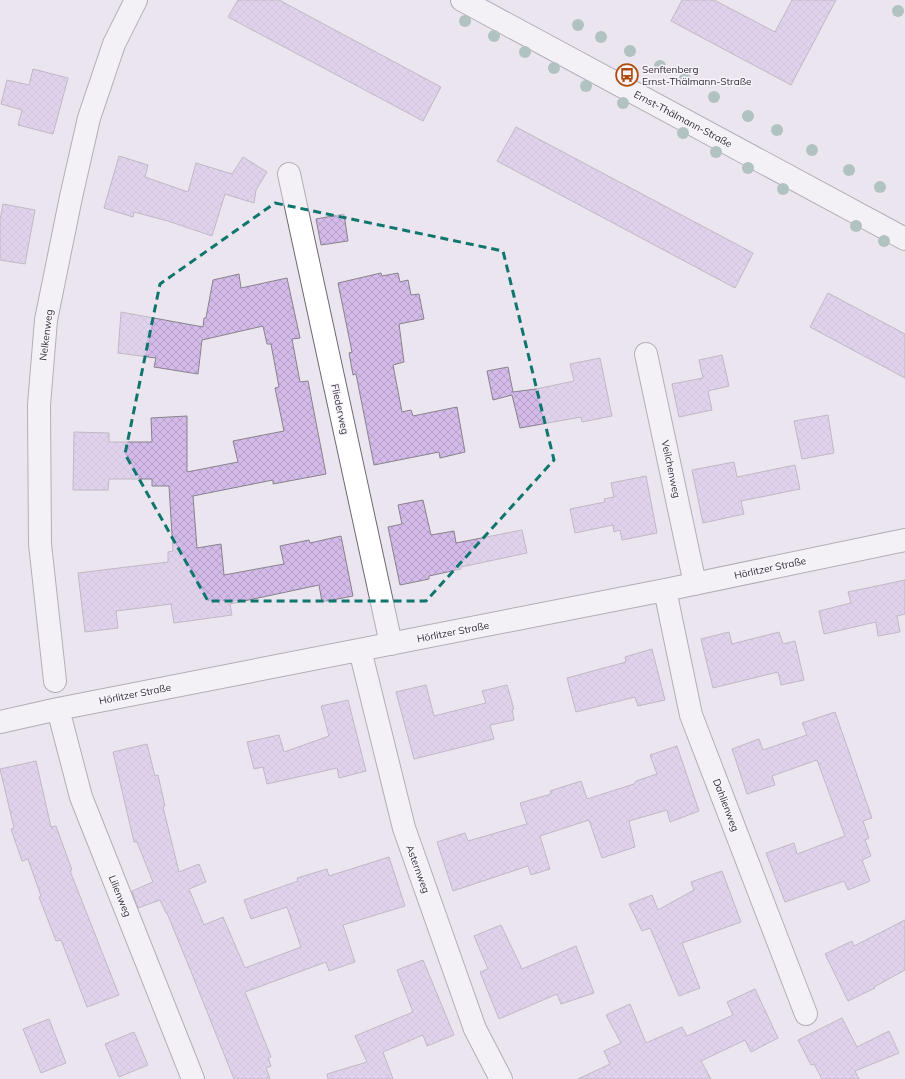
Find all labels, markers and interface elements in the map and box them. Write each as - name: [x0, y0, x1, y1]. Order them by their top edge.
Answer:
- bus stop icon: Senftenberg Ernst-Thälmann-Straße: [614, 62, 640, 88]
- place label: Senftenberg Ernst-Thälmann-Straße: [642, 63, 751, 88]
- street label: Ernst-Thälmann-Straße: [632, 88, 734, 150]
- street label: Nelkenweg: [36, 309, 56, 361]
- street label: Fliederweg: [328, 383, 352, 435]
- street label: Veilchenweg: [659, 439, 683, 499]
- street label: Hörlitzer Straße: [733, 554, 807, 582]
- street label: Hörlitzer Straße: [416, 619, 490, 645]
- street label: Hörlitzer Straße: [98, 681, 172, 707]
- street label: Dahlienweg: [710, 777, 742, 833]
- street label: Asternweg: [403, 843, 433, 895]
- street label: Lilienweg: [106, 873, 134, 919]

